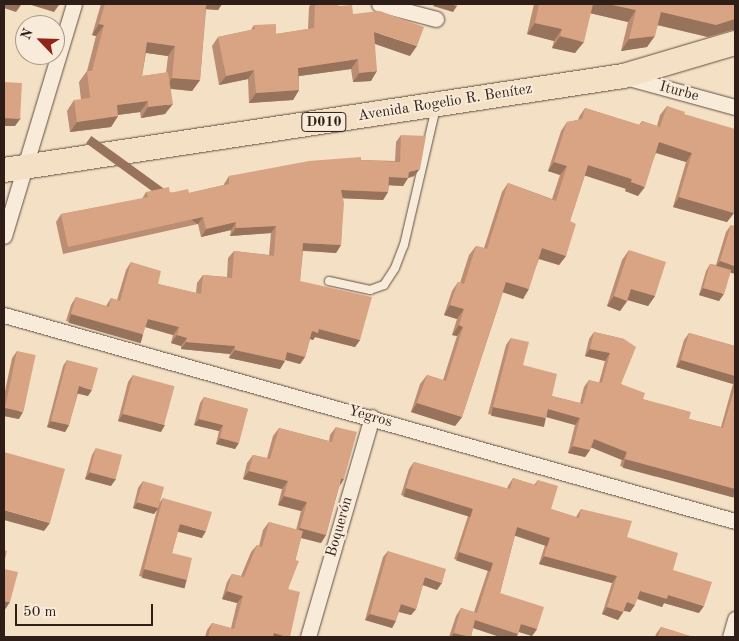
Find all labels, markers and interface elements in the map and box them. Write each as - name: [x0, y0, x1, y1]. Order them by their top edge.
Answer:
- north arrow: [15, 15, 65, 65]
- text: N: [19, 27, 36, 42]
- street label: Iturbe: [657, 78, 701, 106]
- street label: Avenida Rogelio R. Benítez: [356, 80, 534, 126]
- road number: D010: [300, 110, 348, 134]
- street label: Yegros: [346, 402, 394, 432]
- street label: Boquerón: [323, 495, 357, 559]
- scale bar: [18, 594, 155, 626]
- text: 50 m: [23, 605, 57, 620]

